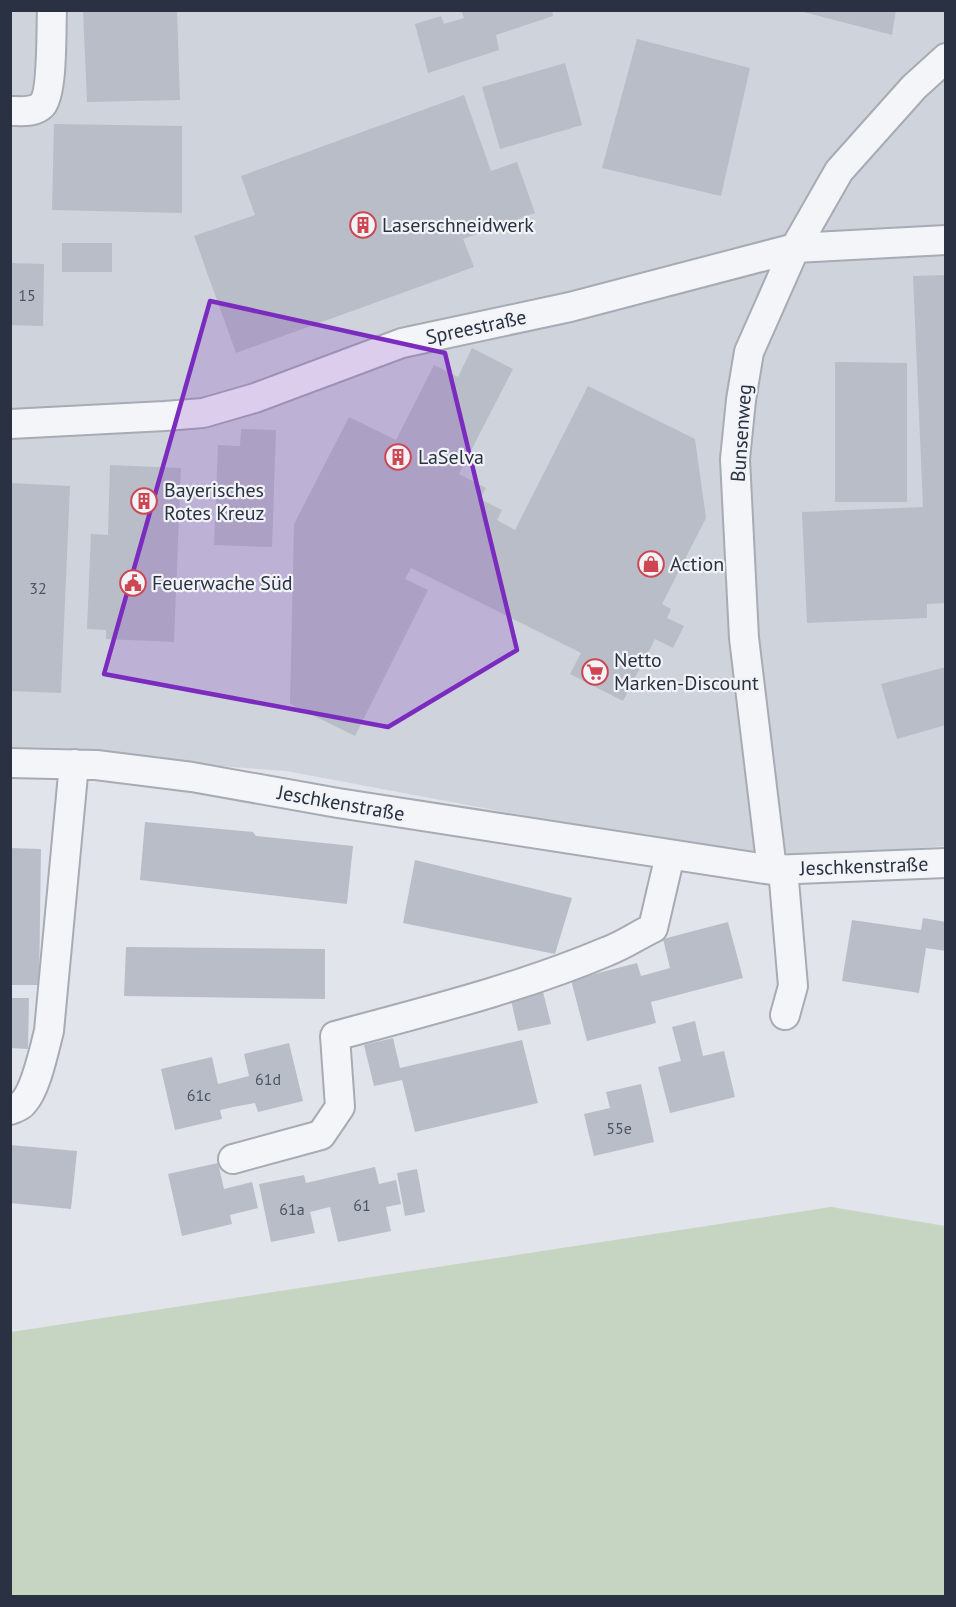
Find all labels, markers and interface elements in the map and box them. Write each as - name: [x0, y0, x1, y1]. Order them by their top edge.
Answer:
- building icon: Laserschneidwerk: [348, 210, 378, 240]
- place label: Laserschneidwerk: [382, 212, 534, 238]
- house number: 15: [18, 285, 36, 305]
- street label: Spreestraße: [423, 304, 529, 350]
- street label: Bunsenweg: [725, 383, 757, 483]
- building icon: LaSelva: [383, 442, 413, 472]
- place label: LaSelva: [418, 444, 484, 470]
- place label: Bayerisches Rotes Kreuz: [164, 477, 264, 526]
- building icon: Bayerisches Rotes Kreuz: [129, 486, 159, 516]
- shop icon: Action: [636, 549, 666, 579]
- place label: Action: [670, 551, 724, 577]
- public building icon: Feuerwache Süd: [118, 568, 148, 598]
- place label: Feuerwache Süd: [152, 570, 292, 596]
- house number: 32: [29, 578, 47, 598]
- place label: Netto Marken-Discount: [614, 647, 759, 696]
- supermarket icon: Netto Marken-Discount: [580, 657, 610, 687]
- street label: Jeschkenstraße: [274, 779, 407, 827]
- street label: Jeschkenstraße: [798, 851, 929, 881]
- house number: 61d: [255, 1069, 281, 1089]
- house number: 61c: [187, 1085, 211, 1105]
- house number: 55e: [606, 1118, 632, 1138]
- house number: 61: [353, 1195, 371, 1215]
- house number: 61a: [279, 1199, 305, 1219]

